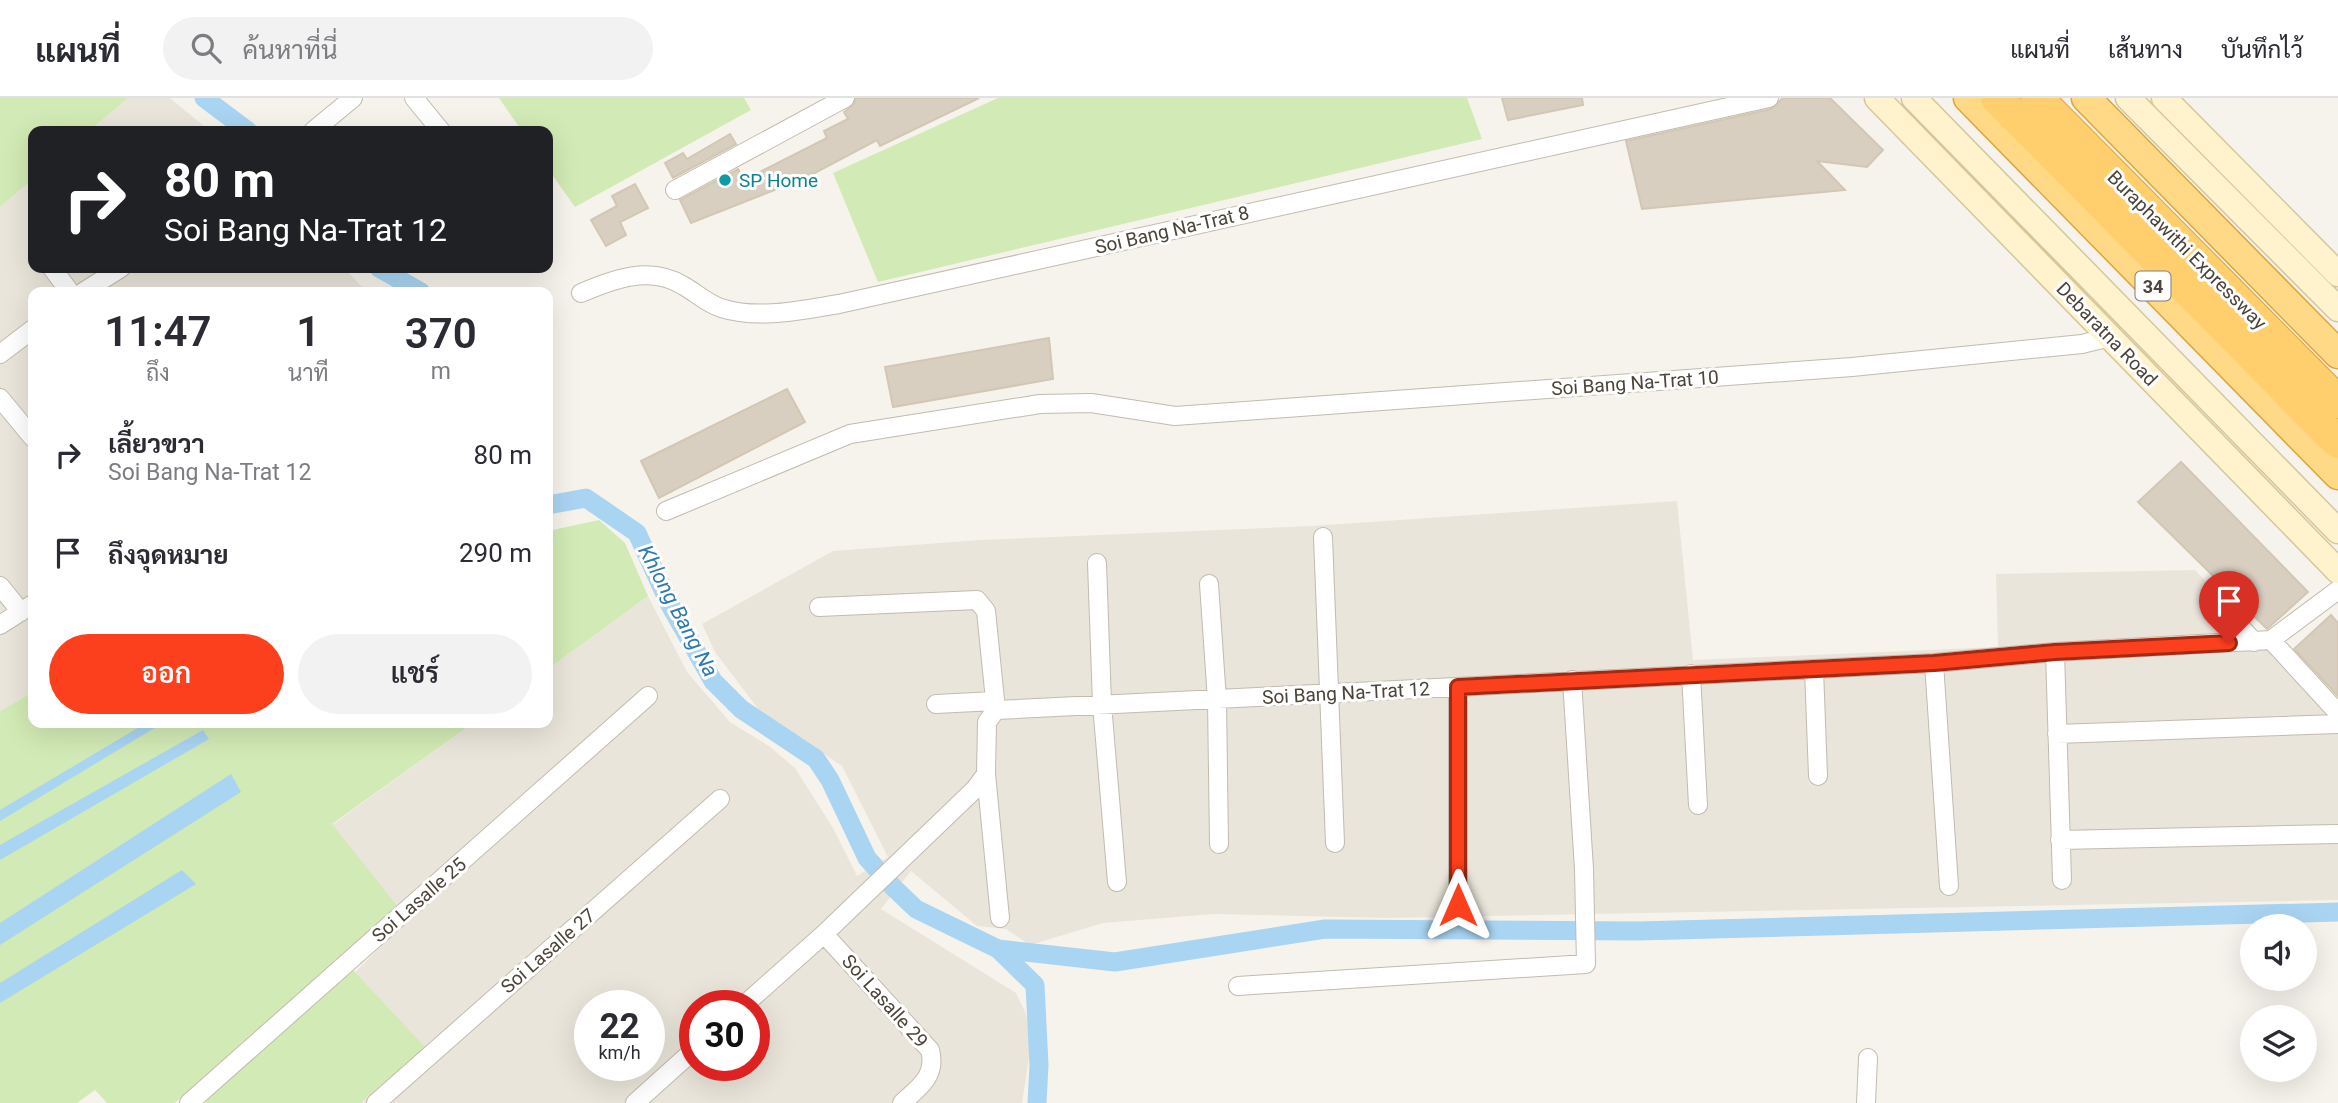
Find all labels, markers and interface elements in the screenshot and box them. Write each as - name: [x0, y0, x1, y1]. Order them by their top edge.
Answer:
- search box: [163, 17, 653, 80]
- icon: search: [187, 29, 225, 67]
- text: แผนที่: [35, 31, 121, 70]
- text: ค้นหาที่นี่: [243, 35, 338, 65]
- text: แผนที่: [2010, 36, 2070, 64]
- text: เส้นทาง: [2108, 36, 2183, 64]
- text: บันทึกไว้: [2221, 36, 2303, 64]
- text: 80 m: [164, 152, 275, 209]
- icon: right: [49, 154, 140, 245]
- street label: Buraphawithi Expressway: [2103, 166, 2271, 334]
- place label: SP Home: [739, 169, 818, 192]
- marker: SP Home: [717, 172, 733, 188]
- street label: Soi Bang Na-Trat 8: [1093, 201, 1251, 259]
- text: Soi Bang Na-Trat 12: [164, 211, 447, 249]
- road number: 34: [2136, 272, 2170, 300]
- street label: Debaratna Road: [2052, 277, 2162, 391]
- text: 11:47: [104, 307, 212, 356]
- text: 1: [296, 307, 320, 356]
- text: 370: [405, 309, 477, 358]
- text: m: [431, 358, 451, 385]
- text: ถึง: [146, 360, 170, 387]
- text: นาที: [288, 360, 329, 387]
- street label: Soi Bang Na-Trat 10: [1550, 366, 1720, 400]
- text: เลี้ยวขวา: [108, 429, 205, 459]
- icon: right: [49, 436, 87, 474]
- text: 80 m: [474, 440, 532, 470]
- text: Soi Bang Na-Trat 12: [108, 459, 311, 486]
- icon: arrive: [49, 534, 87, 572]
- text: 290 m: [459, 538, 532, 568]
- text: ถึงจุดหมาย: [108, 540, 229, 570]
- water label: Khlong Bang Na: [633, 541, 723, 681]
- pin: [2199, 571, 2259, 643]
- icon: arrive: [2210, 582, 2248, 620]
- button: ออก: [49, 634, 284, 714]
- button: แชร์: [298, 634, 532, 714]
- street label: Soi Bang Na-Trat 12: [1262, 677, 1430, 709]
- street label: Soi Lasalle 25: [367, 853, 471, 947]
- position arrow: [1421, 868, 1495, 942]
- street label: Soi Lasalle 27: [496, 904, 600, 998]
- map controls: [2240, 914, 2317, 1082]
- button: sound: [2240, 914, 2317, 991]
- street label: Soi Lasalle 29: [837, 950, 933, 1052]
- speed limit sign: 30: [679, 990, 770, 1081]
- button: layers: [2240, 1005, 2317, 1082]
- text: 22: [599, 1006, 640, 1047]
- text: km/h: [598, 1042, 641, 1063]

